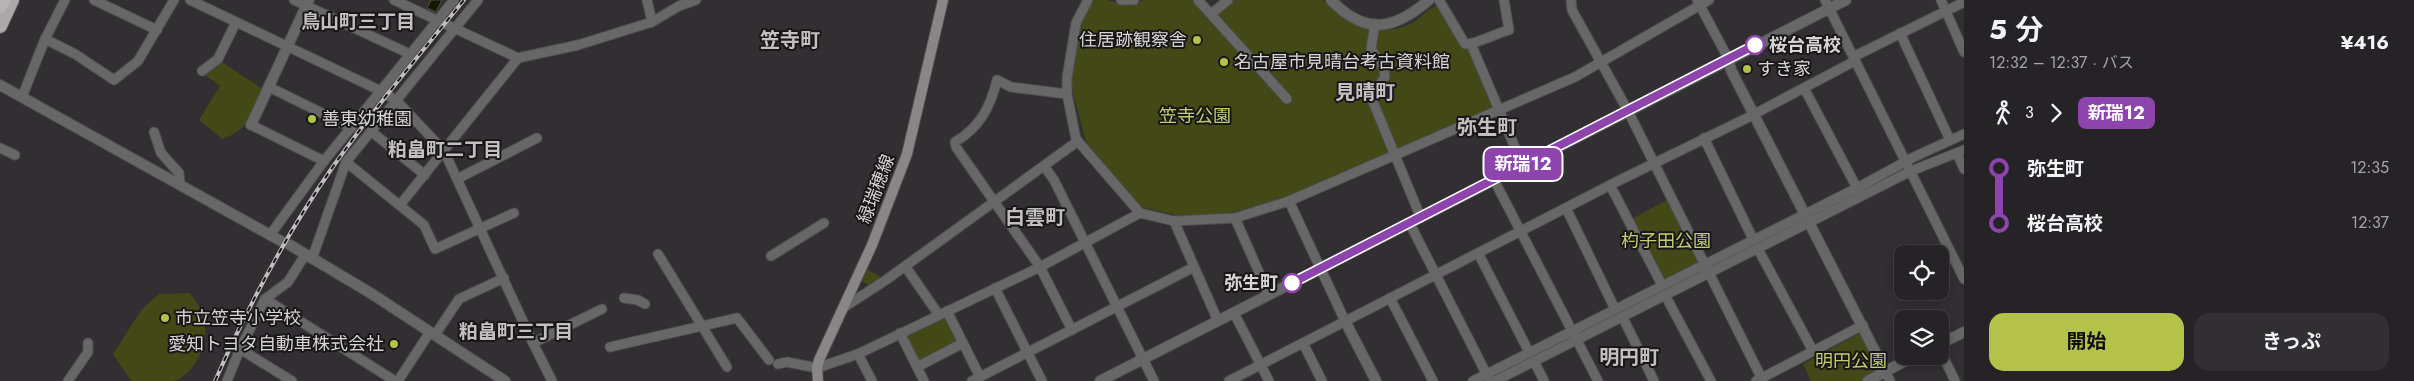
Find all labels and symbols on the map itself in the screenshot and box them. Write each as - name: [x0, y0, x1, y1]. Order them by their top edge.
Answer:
- district label: 鳥山町三丁目: [301, 8, 415, 35]
- district label: 笠寺町: [760, 26, 820, 55]
- place label: 住居跡観察舎: [1079, 27, 1187, 53]
- place label: 桜台高校: [1769, 32, 1841, 58]
- marker: 住居跡観察舎: [1191, 34, 1203, 46]
- marker: 桜台高校: [1745, 35, 1765, 55]
- place label: 名古屋市見晴台考古資料館: [1234, 49, 1450, 75]
- marker: 名古屋市見晴台考古資料館: [1218, 56, 1230, 68]
- place label: すき家: [1757, 56, 1811, 82]
- marker: すき家: [1741, 63, 1753, 75]
- district label: 見晴町: [1335, 78, 1395, 107]
- park label: 笠寺公園: [1159, 103, 1231, 129]
- place label: 善東幼稚園: [322, 106, 412, 132]
- marker: 善東幼稚園: [306, 113, 318, 125]
- district label: 弥生町: [1457, 113, 1517, 142]
- district label: 粕畠町二丁目: [388, 136, 502, 163]
- line badge: 新瑞12: [1488, 148, 1558, 180]
- street label: 緑瑞穂線: [851, 151, 901, 227]
- district label: 白雲町: [1005, 203, 1065, 232]
- park label: 杓子田公園: [1621, 228, 1711, 254]
- place label: 弥生町: [1224, 270, 1278, 296]
- marker: 弥生町: [1282, 273, 1302, 293]
- place label: 市立笠寺小学校: [175, 305, 301, 331]
- marker: 市立笠寺小学校: [159, 312, 171, 324]
- district label: 粕畠町三丁目: [459, 318, 573, 345]
- place label: 愛知トヨタ自動車株式会社: [168, 331, 384, 357]
- marker: 愛知トヨタ自動車株式会社: [388, 338, 400, 350]
- district label: 明円町: [1599, 343, 1659, 372]
- park label: 明円公園: [1815, 348, 1887, 374]

